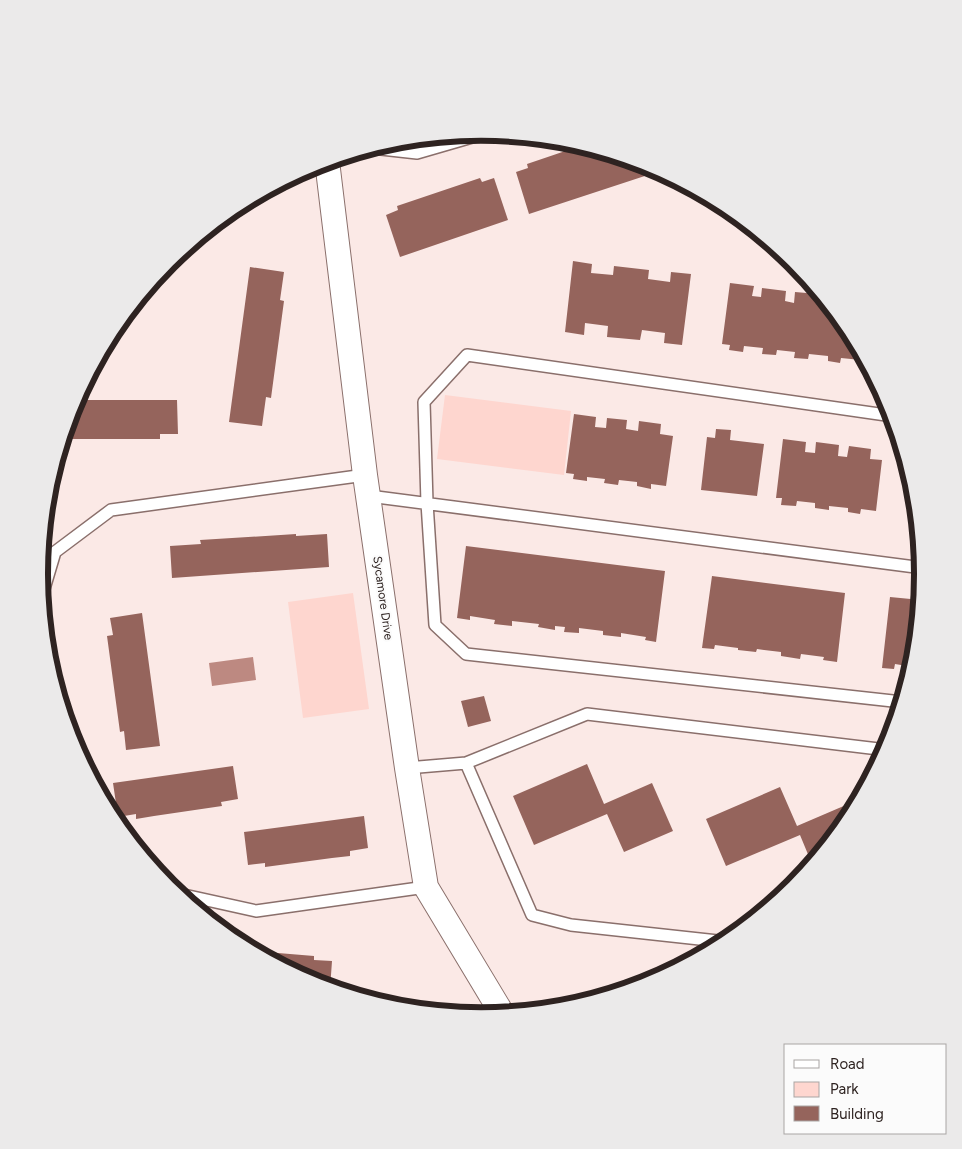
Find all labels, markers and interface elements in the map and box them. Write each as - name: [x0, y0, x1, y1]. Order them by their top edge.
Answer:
- street label: Sycamore Drive: [370, 555, 396, 641]
- legend: [784, 1044, 947, 1134]
- text: Road: [830, 1055, 865, 1073]
- text: Park: [830, 1080, 859, 1098]
- text: Building: [830, 1105, 884, 1123]

